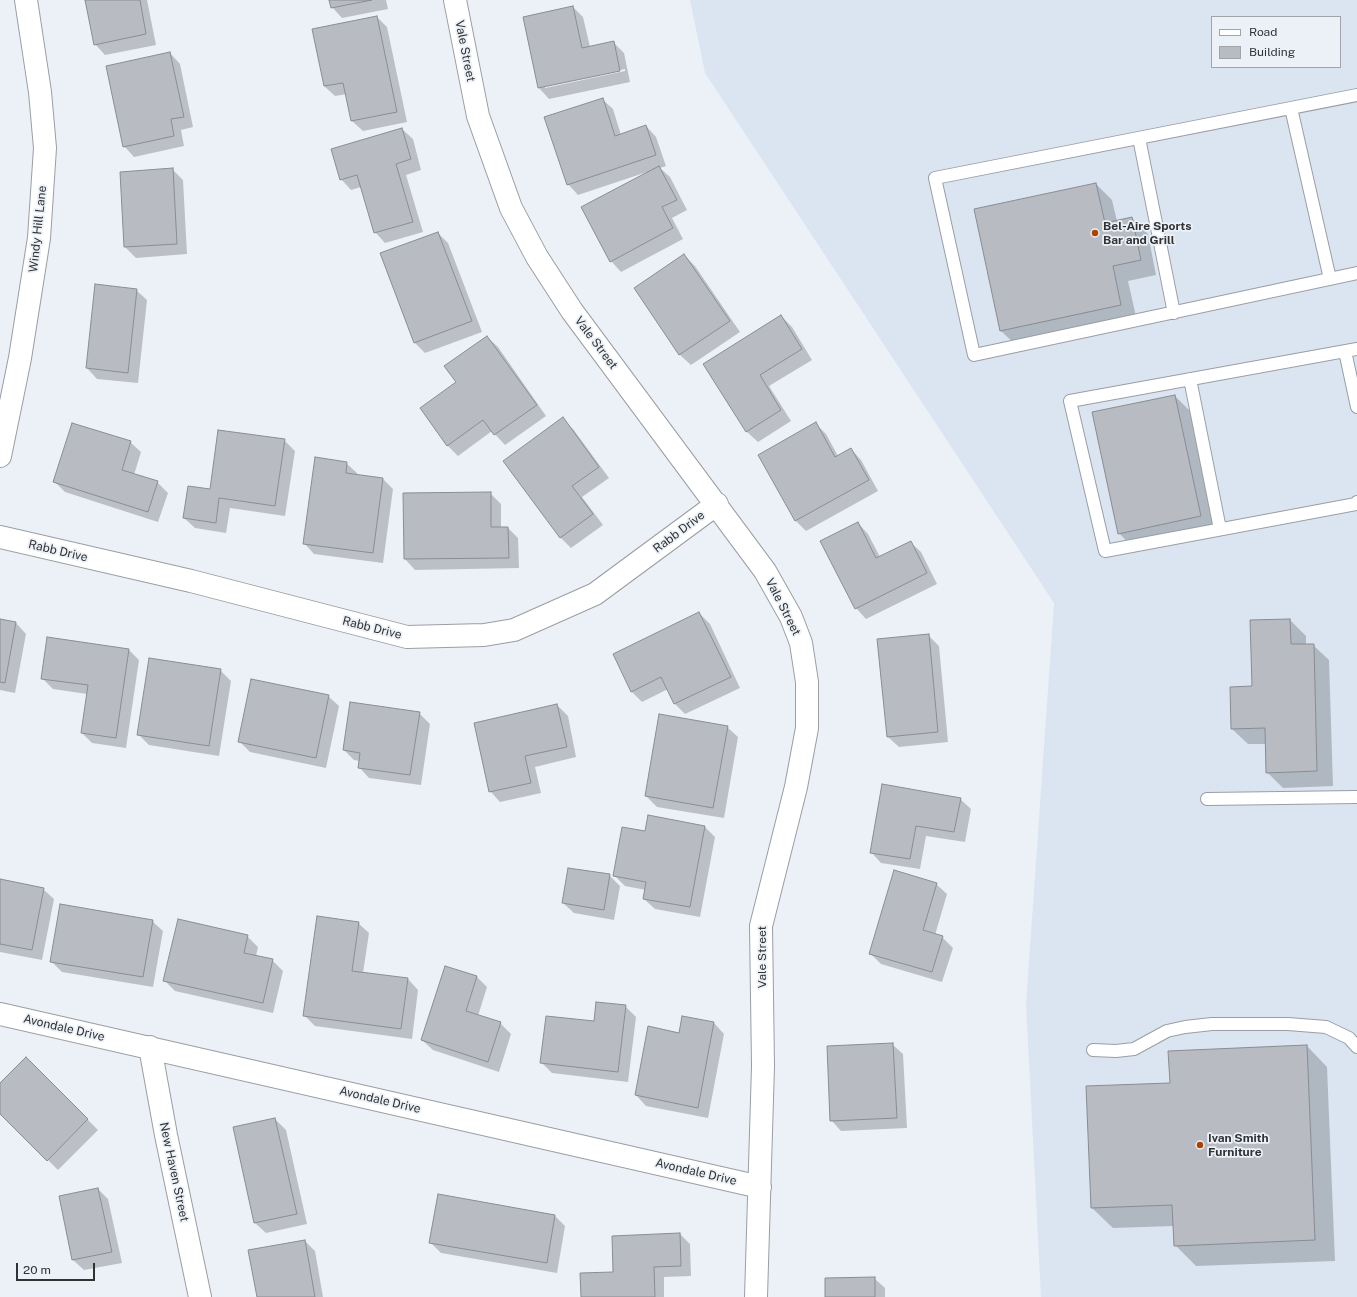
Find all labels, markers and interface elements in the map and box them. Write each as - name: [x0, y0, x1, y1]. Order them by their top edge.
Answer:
- legend: [1211, 16, 1341, 68]
- street label: Vale Street: [452, 19, 478, 83]
- text: Road: [1249, 25, 1277, 39]
- text: Building: [1249, 45, 1295, 59]
- street label: Windy Hill Lane: [26, 185, 50, 273]
- place label: Bel-Aire Sports Bar and Grill: [1103, 219, 1192, 247]
- marker: Bel-Aire Sports Bar and Grill: [1090, 228, 1100, 238]
- street label: Vale Street: [572, 314, 620, 372]
- street label: Rabb Drive: [650, 508, 708, 556]
- street label: Rabb Drive: [27, 537, 89, 565]
- street label: Vale Street: [762, 576, 804, 638]
- street label: Rabb Drive: [341, 614, 403, 642]
- street label: Vale Street: [755, 926, 769, 988]
- street label: Avondale Drive: [22, 1012, 106, 1044]
- street label: Avondale Drive: [338, 1084, 422, 1116]
- street label: New Haven Street: [156, 1121, 192, 1223]
- place label: Ivan Smith Furniture: [1208, 1131, 1269, 1159]
- marker: Ivan Smith Furniture: [1195, 1140, 1205, 1150]
- street label: Avondale Drive: [654, 1156, 738, 1188]
- scale bar: [18, 1255, 97, 1281]
- text: 20 m: [23, 1263, 51, 1277]

